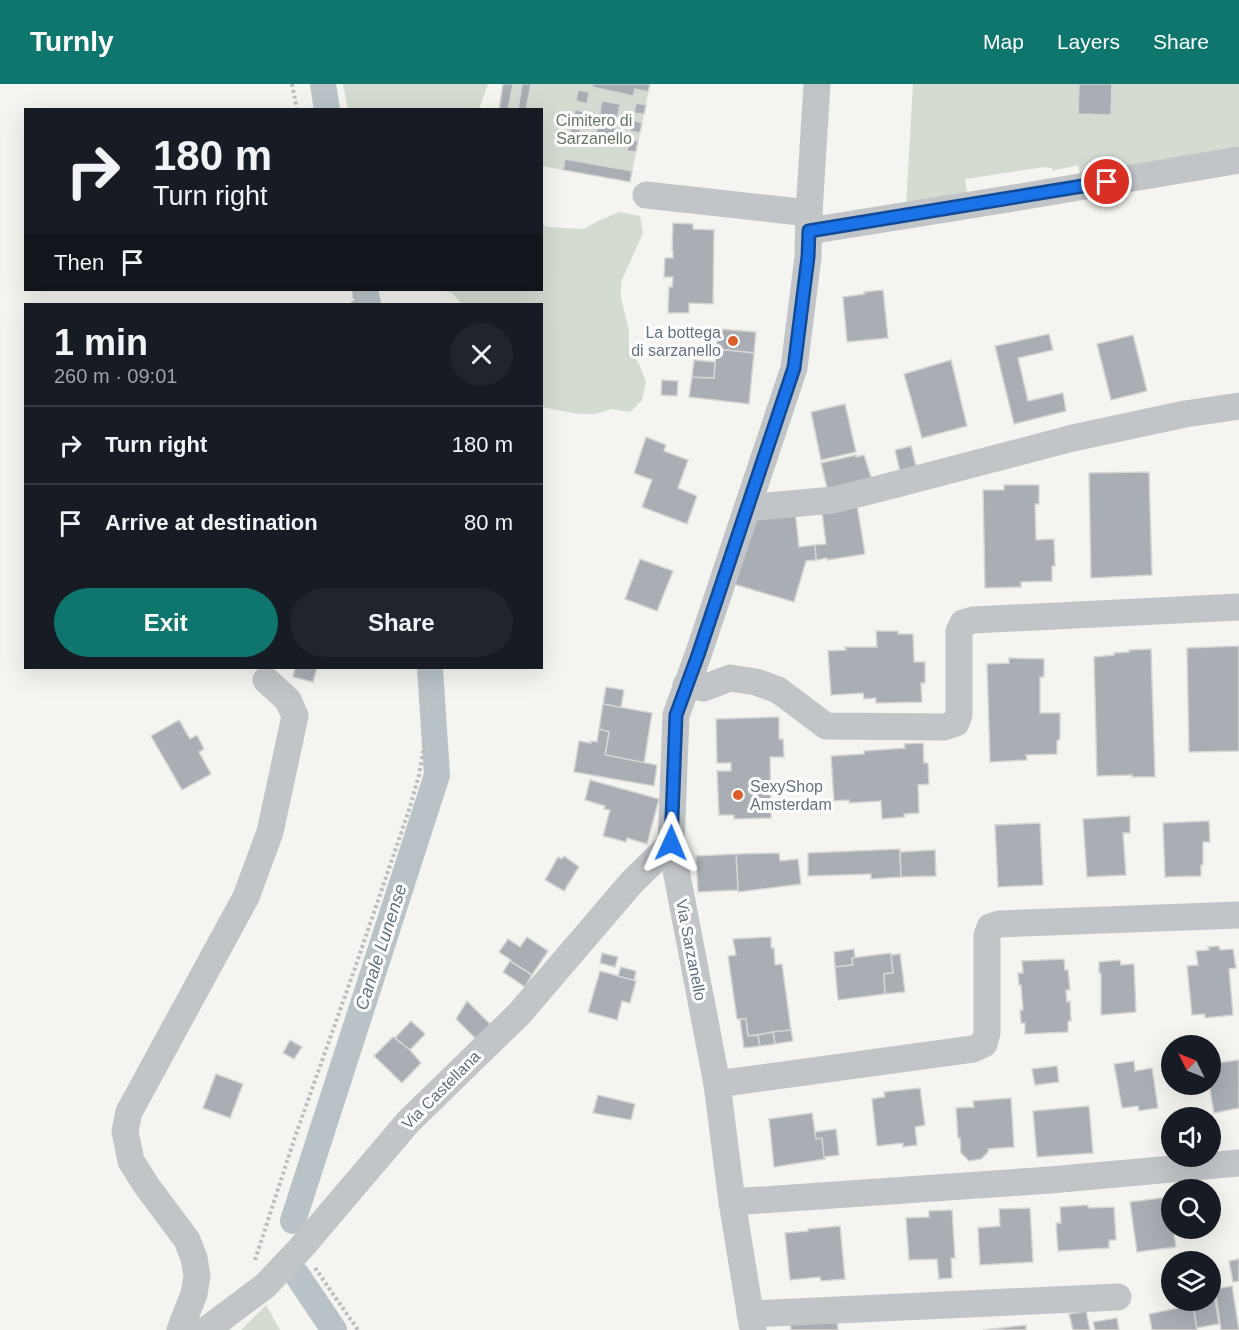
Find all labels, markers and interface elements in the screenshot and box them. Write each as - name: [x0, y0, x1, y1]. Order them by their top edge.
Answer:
- text: Turnly: [30, 26, 113, 57]
- text: Map: [983, 30, 1024, 53]
- text: Layers: [1057, 30, 1120, 53]
- text: Share: [1153, 30, 1209, 53]
- park label: Cimitero di Sarzanello: [556, 112, 632, 147]
- icon: right: [54, 132, 132, 210]
- text: 180 m: [153, 132, 272, 179]
- pin: [1081, 156, 1132, 207]
- icon: arrive: [1090, 165, 1123, 198]
- text: Turn right: [153, 181, 268, 211]
- icon: arrive: [116, 246, 149, 279]
- text: Then: [54, 250, 104, 275]
- text: 1 min: [54, 322, 148, 363]
- button: close: [450, 323, 513, 386]
- place label: La bottega di sarzanello: [631, 324, 721, 359]
- marker: La bottega di sarzanello: [726, 334, 740, 348]
- text: 260 m · 09:01: [54, 365, 177, 387]
- icon: right: [54, 429, 87, 462]
- text: Turn right: [105, 432, 207, 457]
- text: 180 m: [452, 432, 513, 457]
- icon: arrive: [54, 507, 87, 540]
- text: Arrive at destination: [105, 510, 318, 535]
- text: 80 m: [464, 510, 513, 535]
- button: Exit: [54, 588, 278, 657]
- button: Share: [290, 588, 513, 657]
- place label: SexyShop Amsterdam: [750, 778, 832, 813]
- marker: SexyShop Amsterdam: [731, 788, 745, 802]
- position arrow: [639, 811, 703, 875]
- water label: Canale Lunense: [351, 882, 411, 1012]
- street label: Via Sarzanello: [673, 898, 709, 1002]
- north arrow: [1161, 1035, 1221, 1095]
- map controls: [1161, 1035, 1221, 1311]
- street label: Via Castellana: [399, 1048, 483, 1132]
- button: sound: [1161, 1107, 1221, 1167]
- button: search: [1161, 1179, 1221, 1239]
- button: layers: [1161, 1251, 1221, 1311]

